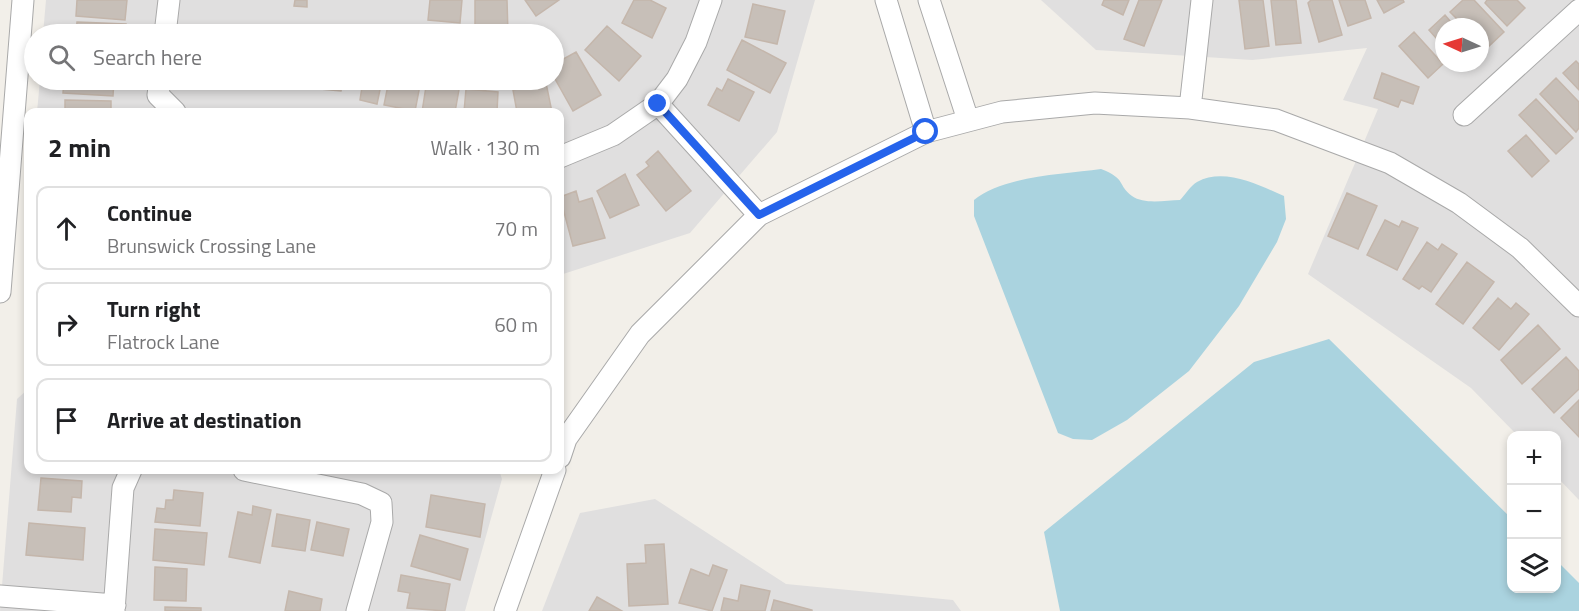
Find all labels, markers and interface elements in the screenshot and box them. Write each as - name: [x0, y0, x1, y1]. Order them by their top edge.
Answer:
- north arrow: [1435, 18, 1489, 72]
- search box: [24, 24, 564, 90]
- text: Search here: [93, 40, 202, 74]
- icon: search: [45, 41, 78, 74]
- route end: [644, 90, 670, 116]
- route start: [912, 118, 938, 144]
- text: 2 min: [48, 128, 111, 167]
- text: Walk · 130 m: [431, 132, 540, 163]
- text: Continue: [107, 196, 192, 230]
- icon: ahead: [50, 212, 83, 245]
- text: 70 m: [494, 213, 538, 244]
- text: Brunswick Crossing Lane: [107, 230, 316, 261]
- text: Turn right: [107, 292, 201, 326]
- icon: right: [50, 308, 83, 341]
- text: 60 m: [494, 309, 538, 340]
- text: Flatrock Lane: [107, 326, 220, 357]
- text: Arrive at destination: [107, 403, 302, 437]
- icon: arrive: [50, 404, 83, 437]
- map controls: [1507, 431, 1561, 593]
- button: +: [1507, 431, 1561, 485]
- button: −: [1507, 485, 1561, 539]
- button: layers: [1507, 539, 1561, 593]

